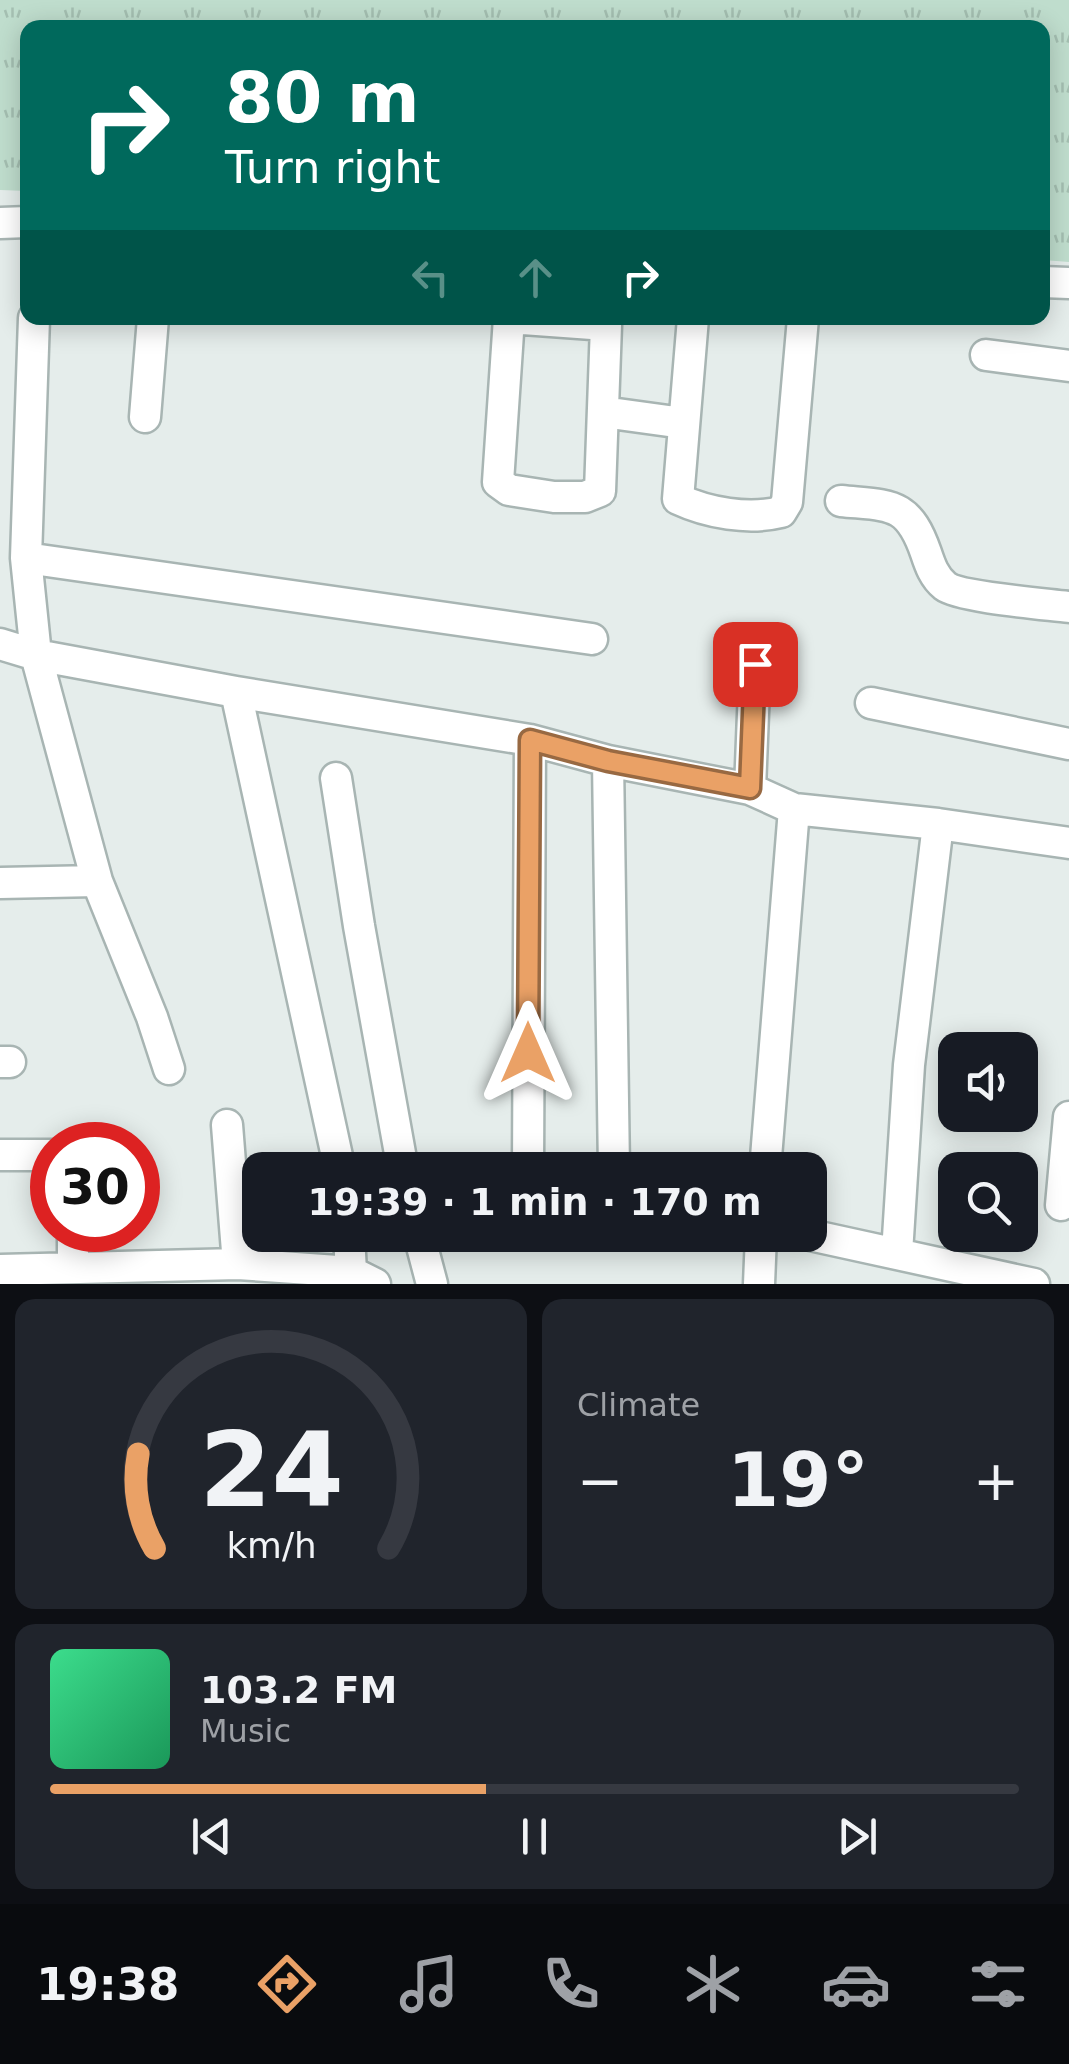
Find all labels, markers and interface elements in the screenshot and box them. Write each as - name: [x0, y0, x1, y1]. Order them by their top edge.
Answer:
- text: 80 m: [225, 57, 420, 139]
- icon: right: [60, 60, 190, 190]
- text: Turn right: [225, 141, 440, 194]
- icon: left: [403, 250, 458, 305]
- icon: ahead: [508, 250, 563, 305]
- icon: right: [613, 250, 668, 305]
- pin: [713, 622, 798, 707]
- icon: arrive: [728, 637, 783, 692]
- position arrow: [476, 1001, 580, 1105]
- map controls: [938, 1032, 1038, 1252]
- button: sound: [938, 1032, 1038, 1132]
- speed limit sign: 30: [30, 1122, 160, 1252]
- button: search: [938, 1152, 1038, 1252]
- text: 19:39 · 1 min · 170 m: [307, 1180, 762, 1224]
- text: Climate: [577, 1386, 700, 1424]
- text: 24: [199, 1409, 343, 1531]
- text: 19°: [727, 1436, 869, 1524]
- text: −: [577, 1449, 623, 1513]
- text: +: [973, 1449, 1019, 1513]
- text: km/h: [226, 1525, 316, 1566]
- text: 103.2 FM: [200, 1668, 397, 1712]
- text: Music: [200, 1712, 291, 1750]
- icon: previous: [184, 1809, 239, 1864]
- icon: pause: [507, 1809, 562, 1864]
- icon: next: [830, 1809, 885, 1864]
- icon: directions: [252, 1949, 322, 2019]
- icon: music: [394, 1949, 464, 2019]
- icon: phone: [536, 1949, 606, 2019]
- icon: climate: [678, 1949, 748, 2019]
- icon: car: [821, 1949, 891, 2019]
- icon: filters: [963, 1949, 1033, 2019]
- text: 19:38: [36, 1958, 179, 2011]

